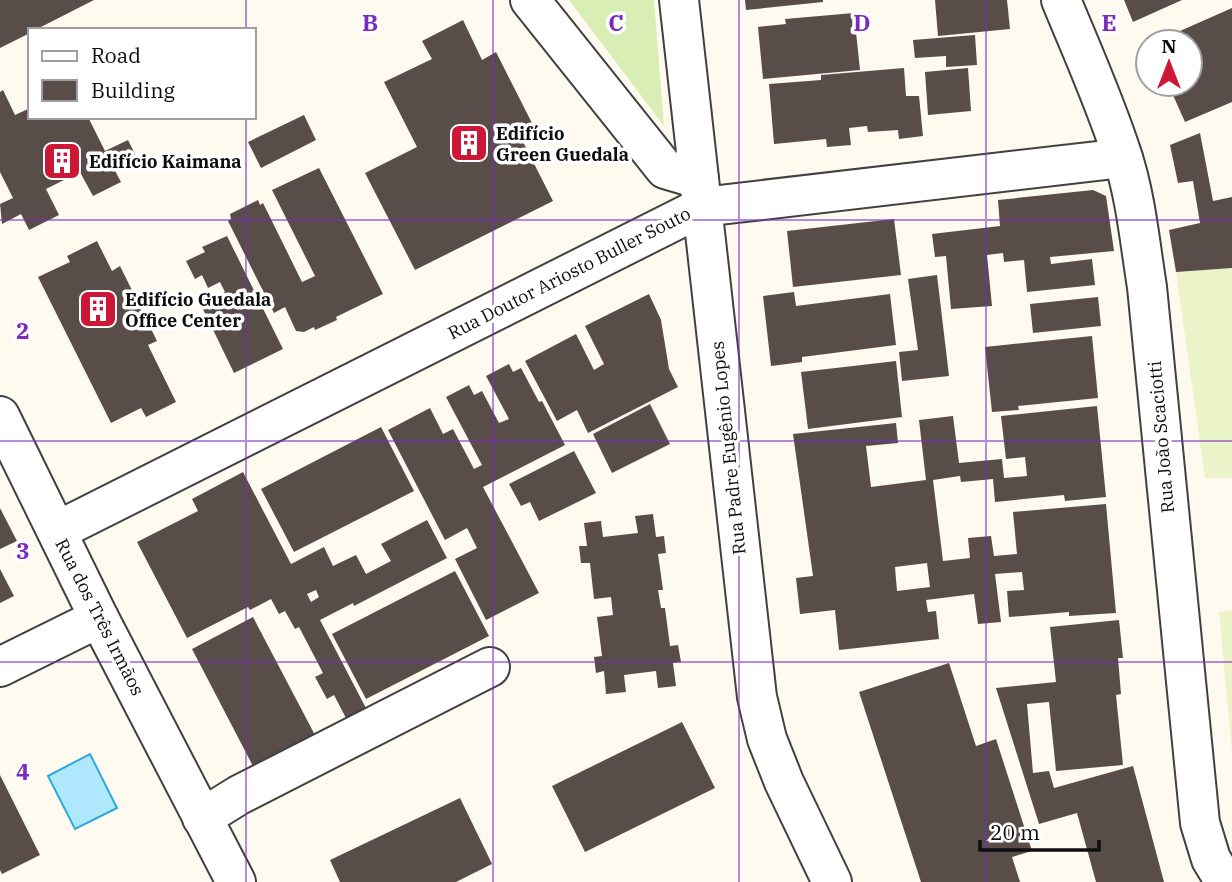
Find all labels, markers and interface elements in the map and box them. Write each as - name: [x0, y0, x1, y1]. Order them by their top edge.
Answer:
- text: B: [362, 7, 378, 37]
- text: C: [608, 7, 624, 37]
- text: D: [853, 7, 871, 37]
- text: E: [1101, 7, 1117, 37]
- legend: [28, 28, 256, 119]
- north arrow: [1134, 28, 1204, 98]
- text: N: [1161, 34, 1177, 58]
- text: Road: [91, 41, 141, 69]
- text: Building: [91, 76, 176, 104]
- building icon: Edifício Green Guedala: [448, 122, 490, 164]
- place label: Edifício Green Guedala: [496, 122, 629, 166]
- building icon: Edifício Kaimana: [41, 140, 83, 182]
- place label: Edifício Kaimana: [89, 150, 242, 173]
- street label: Rua Doutor Ariosto Buller Souto: [444, 202, 694, 344]
- building icon: Edifício Guedala Office Center: [77, 288, 119, 330]
- place label: Edifício Guedala Office Center: [125, 288, 271, 332]
- text: 2: [16, 315, 30, 345]
- street label: Rua Padre Eugênio Lopes: [705, 340, 751, 556]
- street label: Rua João Scaciotti: [1143, 360, 1179, 514]
- text: 3: [16, 535, 30, 565]
- street label: Rua dos Três Irmãos: [50, 535, 150, 699]
- text: 4: [16, 756, 30, 786]
- scale bar: [980, 808, 1099, 852]
- text: 20 m: [990, 818, 1040, 846]

